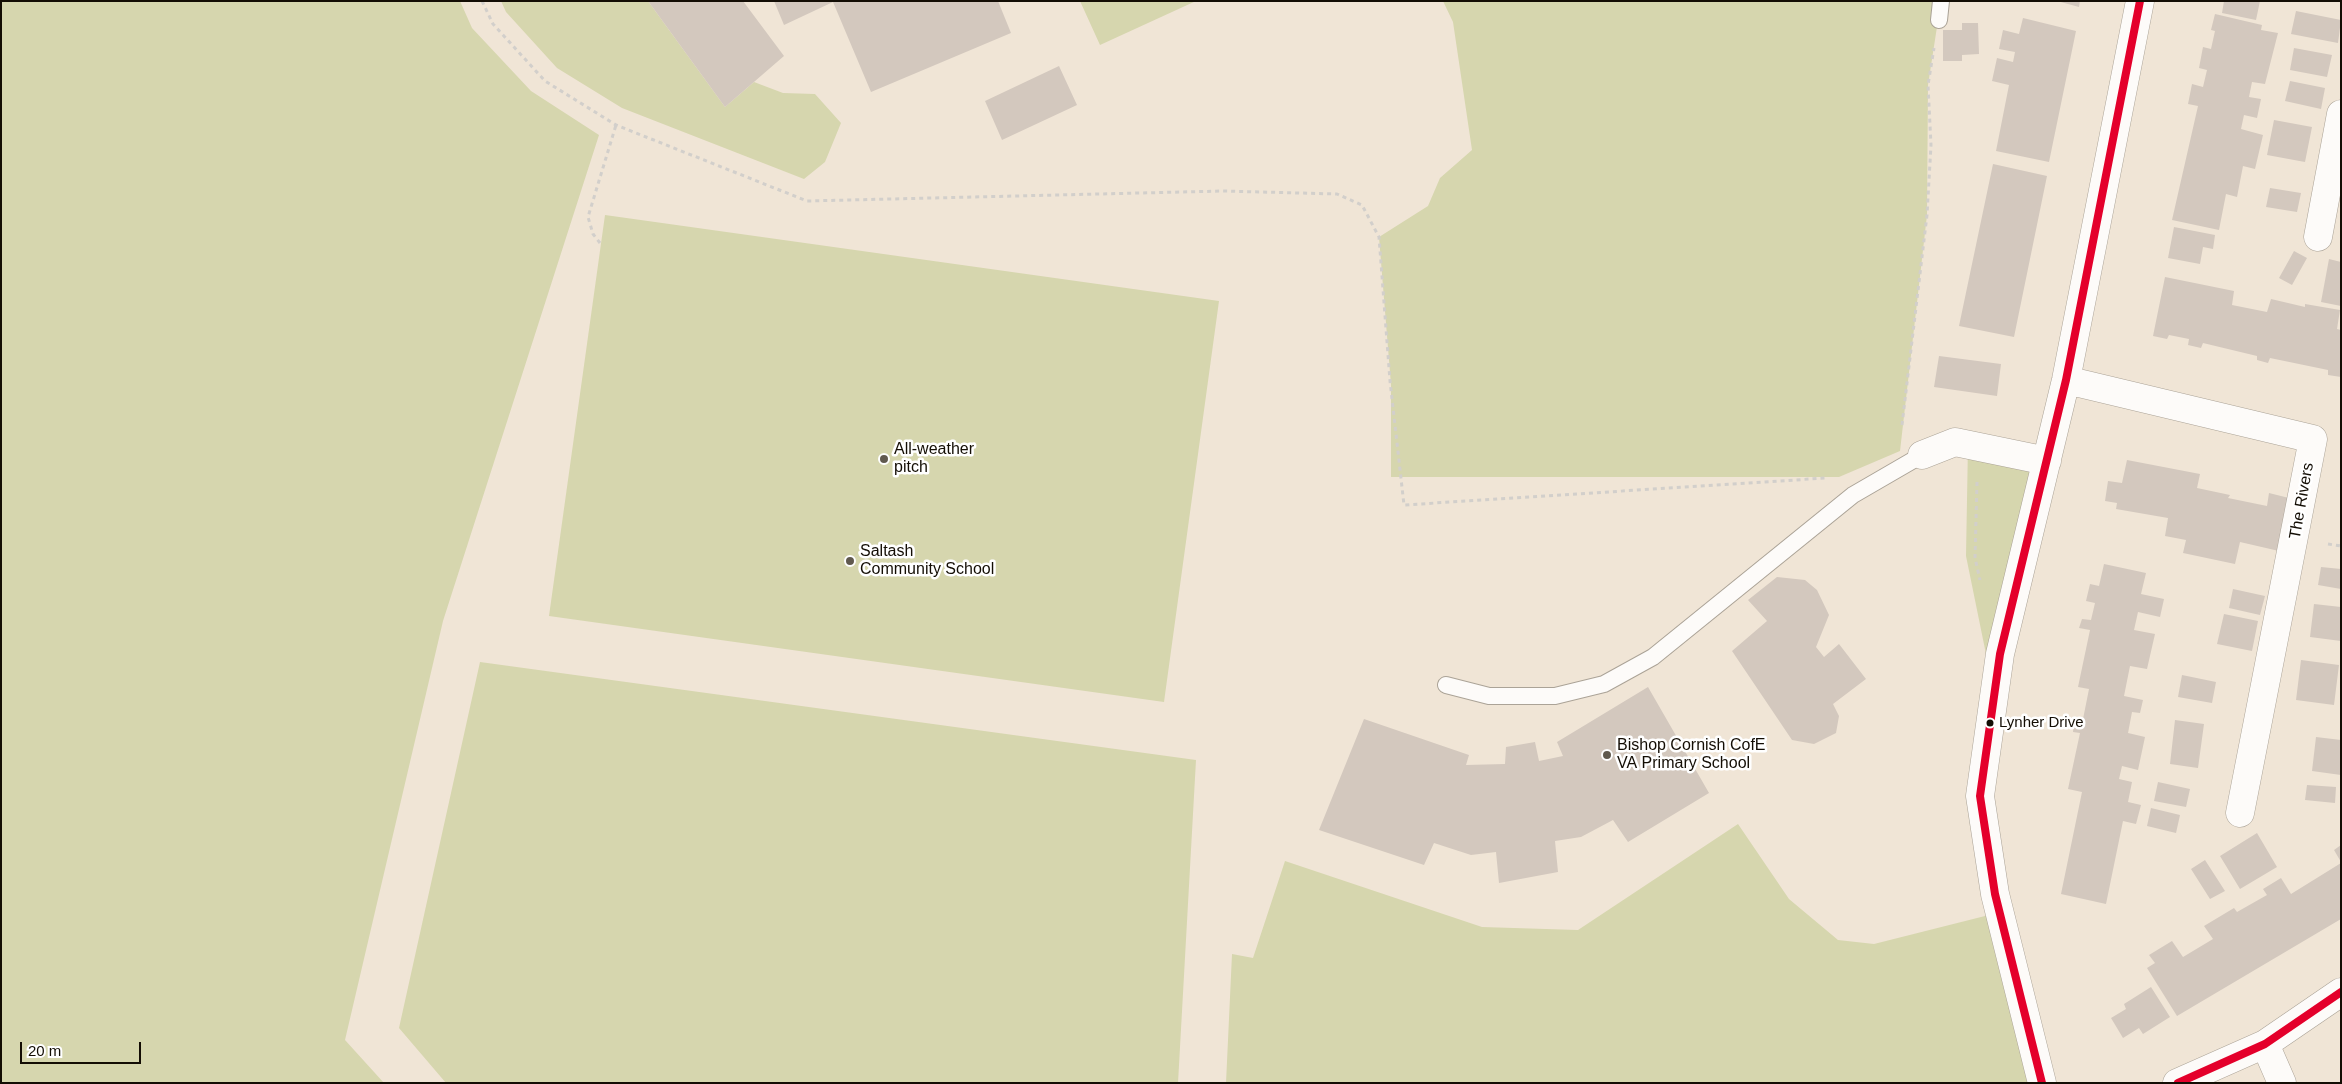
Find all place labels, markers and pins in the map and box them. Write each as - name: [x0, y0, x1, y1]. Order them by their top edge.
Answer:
- place label: All-weather pitch: [894, 440, 974, 478]
- marker: All-weather pitch: [878, 453, 890, 465]
- place label: Saltash Community School: [860, 542, 994, 580]
- marker: Saltash Community School: [844, 555, 856, 567]
- place label: Lynher Drive: [1999, 714, 2083, 732]
- marker: Lynher Drive: [1985, 718, 1995, 728]
- place label: Bishop Cornish CofE VA Primary School: [1617, 736, 1766, 774]
- marker: Bishop Cornish CofE VA Primary School: [1601, 749, 1613, 761]

